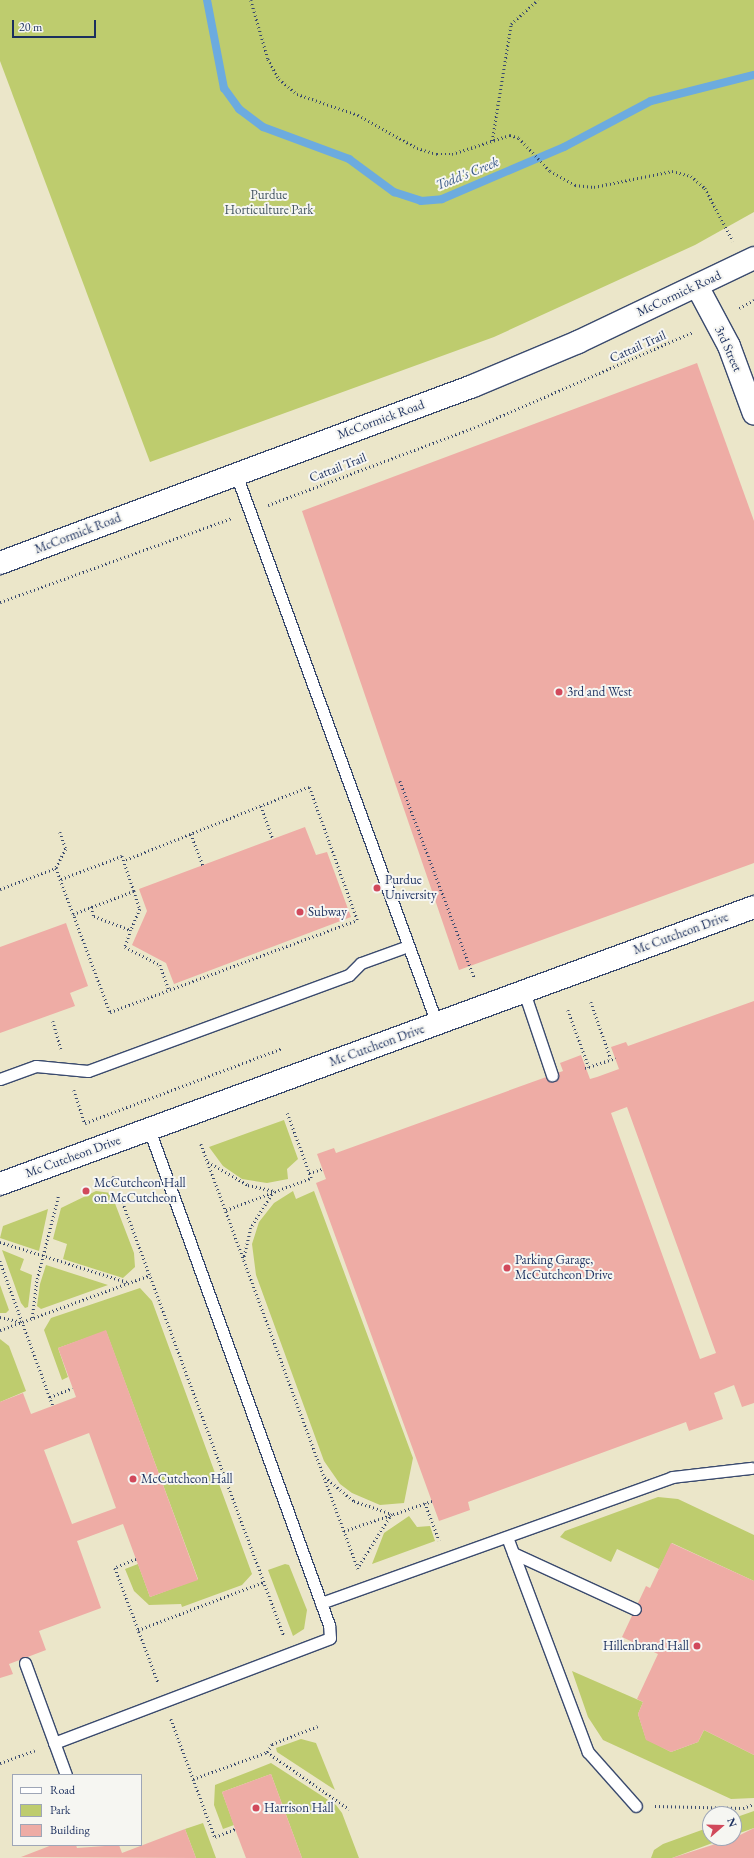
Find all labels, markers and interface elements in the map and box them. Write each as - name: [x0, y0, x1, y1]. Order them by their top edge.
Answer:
- scale bar: [14, 12, 98, 38]
- text: 20 m: [19, 19, 42, 35]
- water label: Todd's Creek: [433, 153, 501, 193]
- park label: Purdue Horticulture Park: [225, 188, 313, 219]
- street label: McCormick Road: [634, 268, 724, 320]
- street label: 3rd Street: [711, 324, 745, 374]
- street label: Cattail Trail: [607, 328, 669, 366]
- street label: McCormick Road: [335, 397, 427, 443]
- street label: Cattail Trail: [307, 450, 369, 486]
- street label: McCormick Road: [33, 510, 123, 558]
- place label: 3rd and West: [567, 684, 632, 700]
- marker: 3rd and West: [554, 687, 564, 697]
- place label: Purdue University: [385, 873, 437, 904]
- marker: Purdue University: [372, 883, 382, 893]
- place label: Subway: [308, 904, 347, 920]
- marker: Subway: [295, 907, 305, 917]
- street label: Mc Cutcheon Drive: [631, 910, 731, 958]
- street label: Mc Cutcheon Drive: [327, 1022, 427, 1070]
- street label: Mc Cutcheon Drive: [23, 1133, 123, 1181]
- place label: McCutcheon Hall on McCutcheon: [94, 1176, 186, 1207]
- marker: McCutcheon Hall on McCutcheon: [81, 1186, 91, 1196]
- place label: Parking Garage, McCutcheon Drive: [515, 1253, 612, 1284]
- marker: Parking Garage, McCutcheon Drive: [502, 1263, 512, 1273]
- place label: McCutcheon Hall: [141, 1471, 233, 1487]
- marker: McCutcheon Hall: [128, 1474, 138, 1484]
- place label: Hillenbrand Hall: [603, 1638, 689, 1654]
- marker: Hillenbrand Hall: [692, 1641, 702, 1651]
- legend: [12, 1774, 142, 1846]
- text: Road: [50, 1782, 75, 1798]
- place label: Harrison Hall: [264, 1800, 334, 1816]
- text: Park: [50, 1802, 70, 1818]
- marker: Harrison Hall: [251, 1803, 261, 1813]
- north arrow: [702, 1806, 742, 1846]
- text: N: [724, 1816, 740, 1829]
- text: Building: [50, 1822, 90, 1838]

